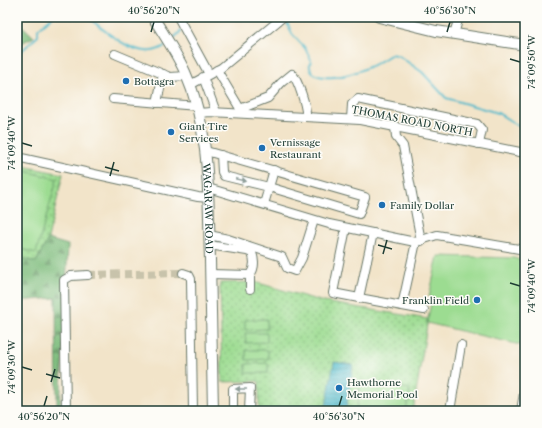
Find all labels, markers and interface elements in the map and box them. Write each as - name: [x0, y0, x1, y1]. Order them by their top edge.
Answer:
- text: 40°56'20"N: [128, 4, 180, 17]
- text: 40°56'30"N: [424, 4, 476, 17]
- text: 74°09'50"W: [525, 34, 538, 89]
- place label: Bottagra: [134, 75, 175, 88]
- marker: Bottagra: [121, 76, 131, 86]
- street label: THOMAS ROAD NORTH: [350, 103, 474, 139]
- text: 74°09'40"W: [5, 115, 18, 170]
- place label: Giant Tire Services: [179, 120, 228, 145]
- marker: Giant Tire Services: [166, 127, 176, 137]
- place label: Vernissage Restaurant: [269, 136, 322, 161]
- marker: Vernissage Restaurant: [257, 143, 267, 153]
- street label: WAGARAW ROAD: [200, 162, 216, 254]
- one-way arrow: [235, 177, 247, 183]
- place label: Family Dollar: [390, 199, 455, 212]
- marker: Family Dollar: [377, 200, 387, 210]
- text: 74°09'40"W: [525, 258, 538, 313]
- place label: Franklin Field: [402, 294, 469, 307]
- marker: Franklin Field: [472, 295, 482, 305]
- text: 74°09'30"W: [5, 339, 18, 394]
- place label: Hawthorne Memorial Pool: [347, 376, 418, 401]
- marker: Hawthorne Memorial Pool: [334, 383, 344, 393]
- one-way arrow: [235, 385, 247, 392]
- text: 40°56'20"N: [18, 410, 70, 423]
- text: 40°56'30"N: [313, 410, 365, 423]

